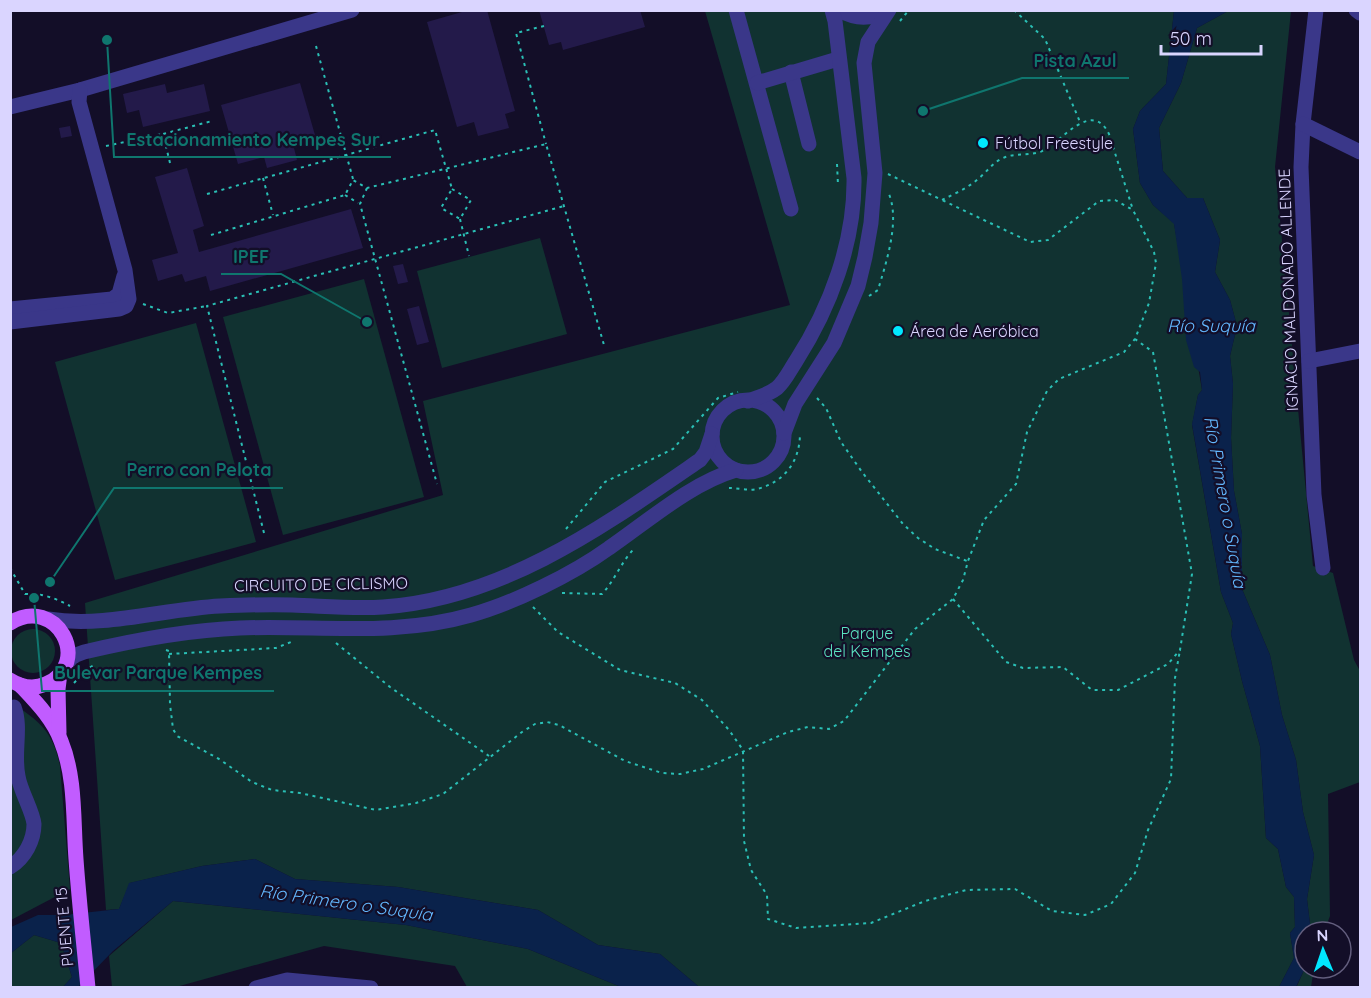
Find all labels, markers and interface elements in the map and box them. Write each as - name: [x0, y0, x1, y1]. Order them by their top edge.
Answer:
- scale bar: [1161, 18, 1262, 56]
- text: 50 m: [1170, 27, 1212, 50]
- callout: Pista Azul: [1022, 42, 1129, 78]
- text: Pista Azul: [1033, 49, 1117, 72]
- callout: Estacionamiento Kempes Sur: [114, 121, 391, 157]
- text: Estacionamiento Kempes Sur: [126, 128, 380, 151]
- place label: Fútbol Freestyle: [995, 133, 1113, 153]
- marker: Fútbol Freestyle: [976, 136, 990, 150]
- street label: IGNACIO MALDONADO ALLENDE: [1274, 168, 1302, 412]
- callout: IPEF: [221, 238, 281, 274]
- text: IPEF: [233, 245, 269, 268]
- water label: Río Suquía: [1167, 314, 1256, 337]
- place label: Área de Aeróbica: [910, 321, 1039, 341]
- marker: Área de Aeróbica: [891, 324, 905, 338]
- water label: Río Primero o Suquía: [1199, 414, 1252, 591]
- callout: Perro con Pelota: [114, 452, 283, 488]
- text: Perro con Pelota: [126, 458, 272, 481]
- street label: CIRCUITO DE CICLISMO: [234, 572, 408, 596]
- park label: Parque del Kempes: [823, 623, 911, 661]
- callout: Bulevar Parque Kempes: [42, 655, 274, 691]
- text: Bulevar Parque Kempes: [54, 661, 262, 684]
- water label: Río Primero o Suquía: [258, 879, 435, 926]
- street label: PUENTE 15: [51, 887, 77, 967]
- north arrow: [1293, 920, 1353, 980]
- text: N: [1316, 925, 1329, 945]

